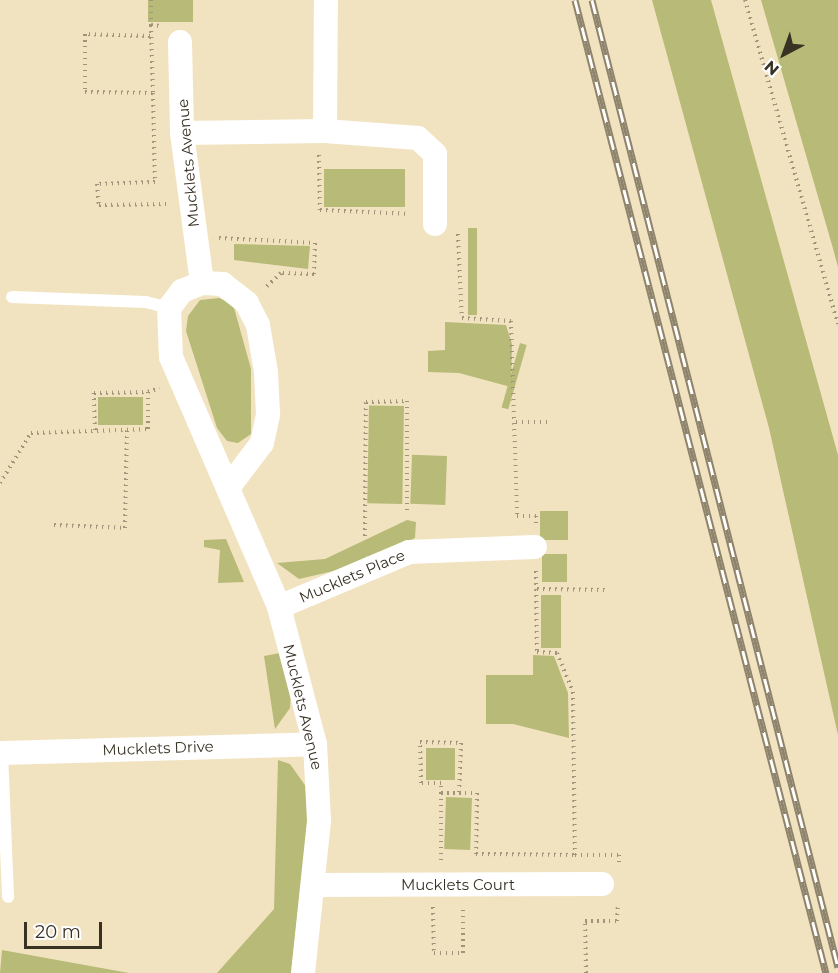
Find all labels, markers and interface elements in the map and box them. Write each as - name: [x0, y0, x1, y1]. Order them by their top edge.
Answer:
- north arrow: [754, 24, 814, 84]
- text: N: [761, 57, 783, 79]
- street label: Mucklets Avenue: [173, 98, 203, 228]
- street label: Mucklets Place: [296, 546, 408, 606]
- street label: Mucklets Avenue: [280, 642, 326, 772]
- street label: Mucklets Drive: [102, 737, 214, 759]
- street label: Mucklets Court: [401, 876, 515, 894]
- scale bar: [27, 910, 105, 948]
- text: 20 m: [35, 921, 81, 943]

